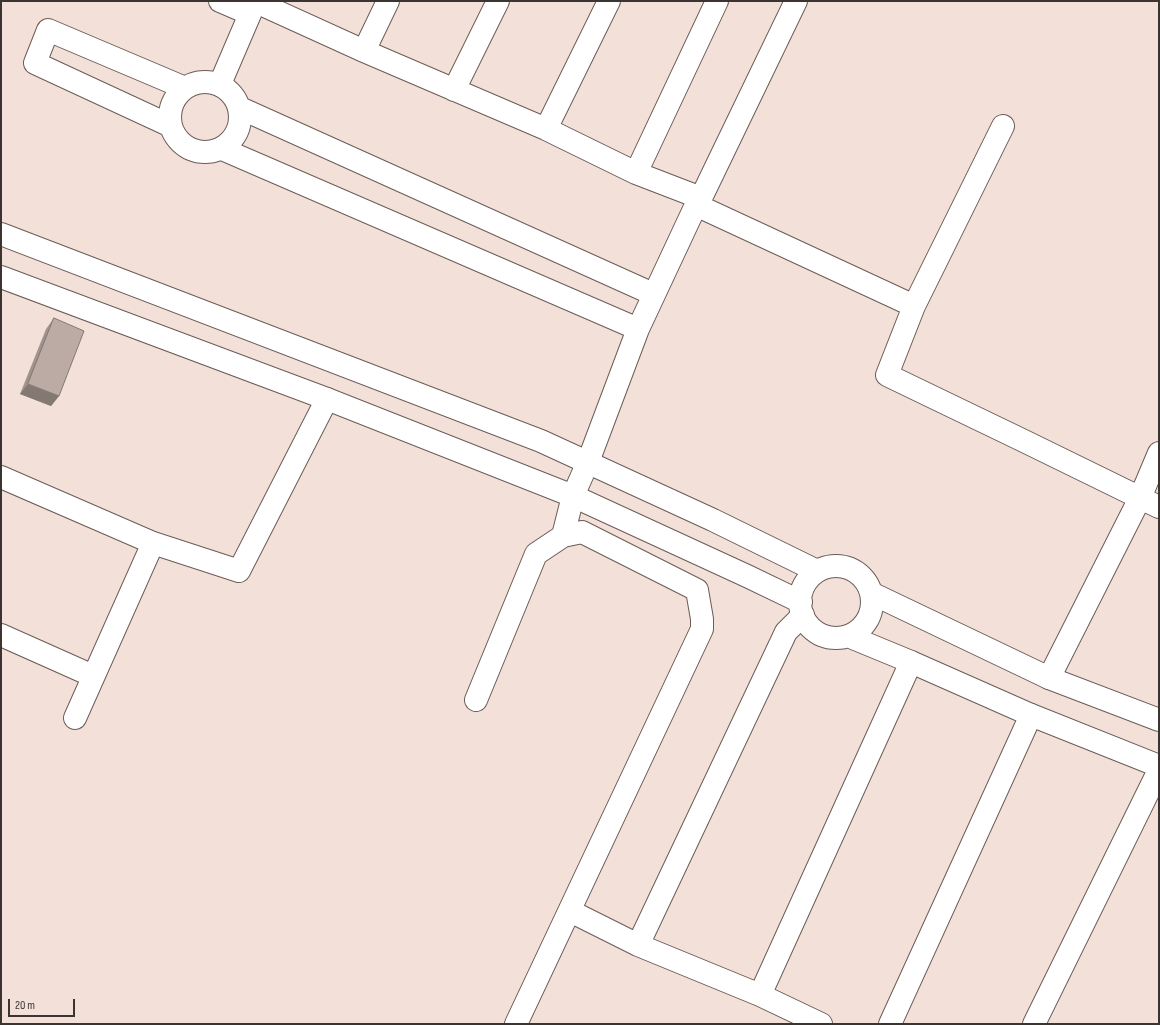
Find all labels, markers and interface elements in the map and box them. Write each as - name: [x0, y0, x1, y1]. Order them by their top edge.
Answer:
- scale bar: [10, 991, 77, 1017]
- text: 20 m: [15, 998, 35, 1013]

